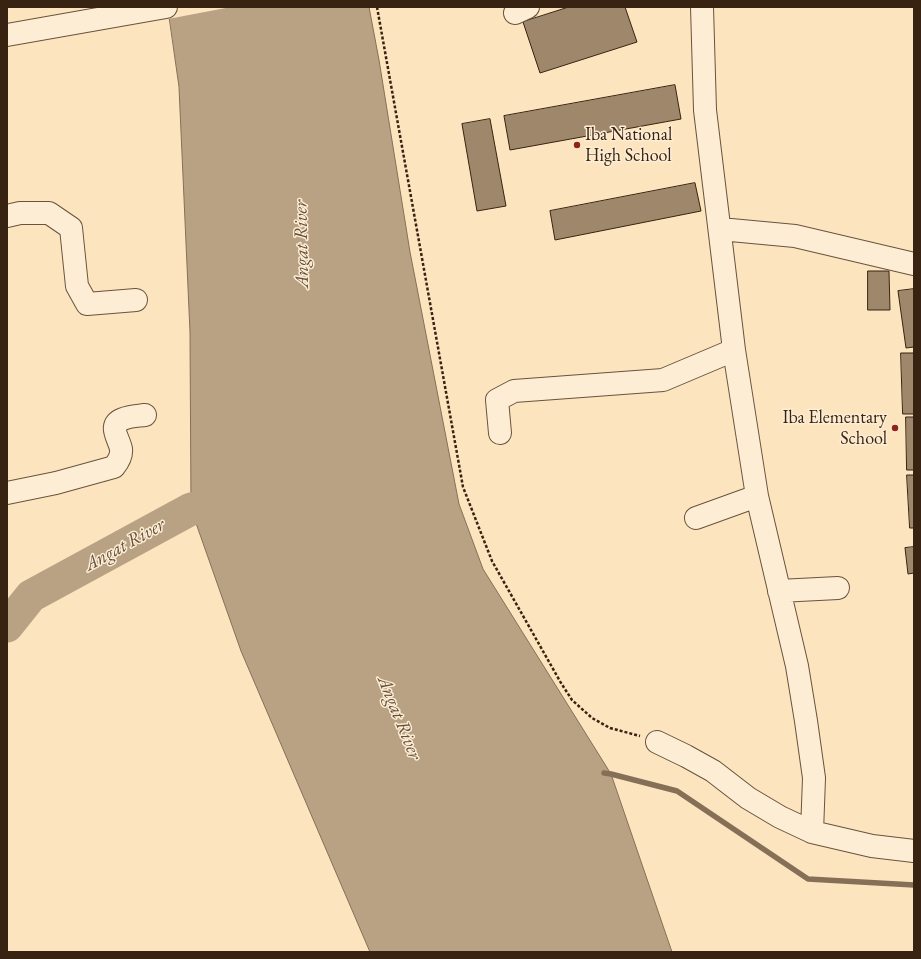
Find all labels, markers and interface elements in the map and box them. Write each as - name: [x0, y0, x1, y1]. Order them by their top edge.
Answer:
- place label: Iba National High School: [585, 124, 672, 166]
- marker: Iba National High School: [572, 140, 582, 150]
- water label: Angat River: [290, 200, 314, 288]
- place label: Iba Elementary School: [782, 407, 887, 450]
- marker: Iba Elementary School: [890, 423, 900, 433]
- water label: Angat River: [81, 514, 169, 576]
- water label: Angat River: [372, 673, 426, 763]

